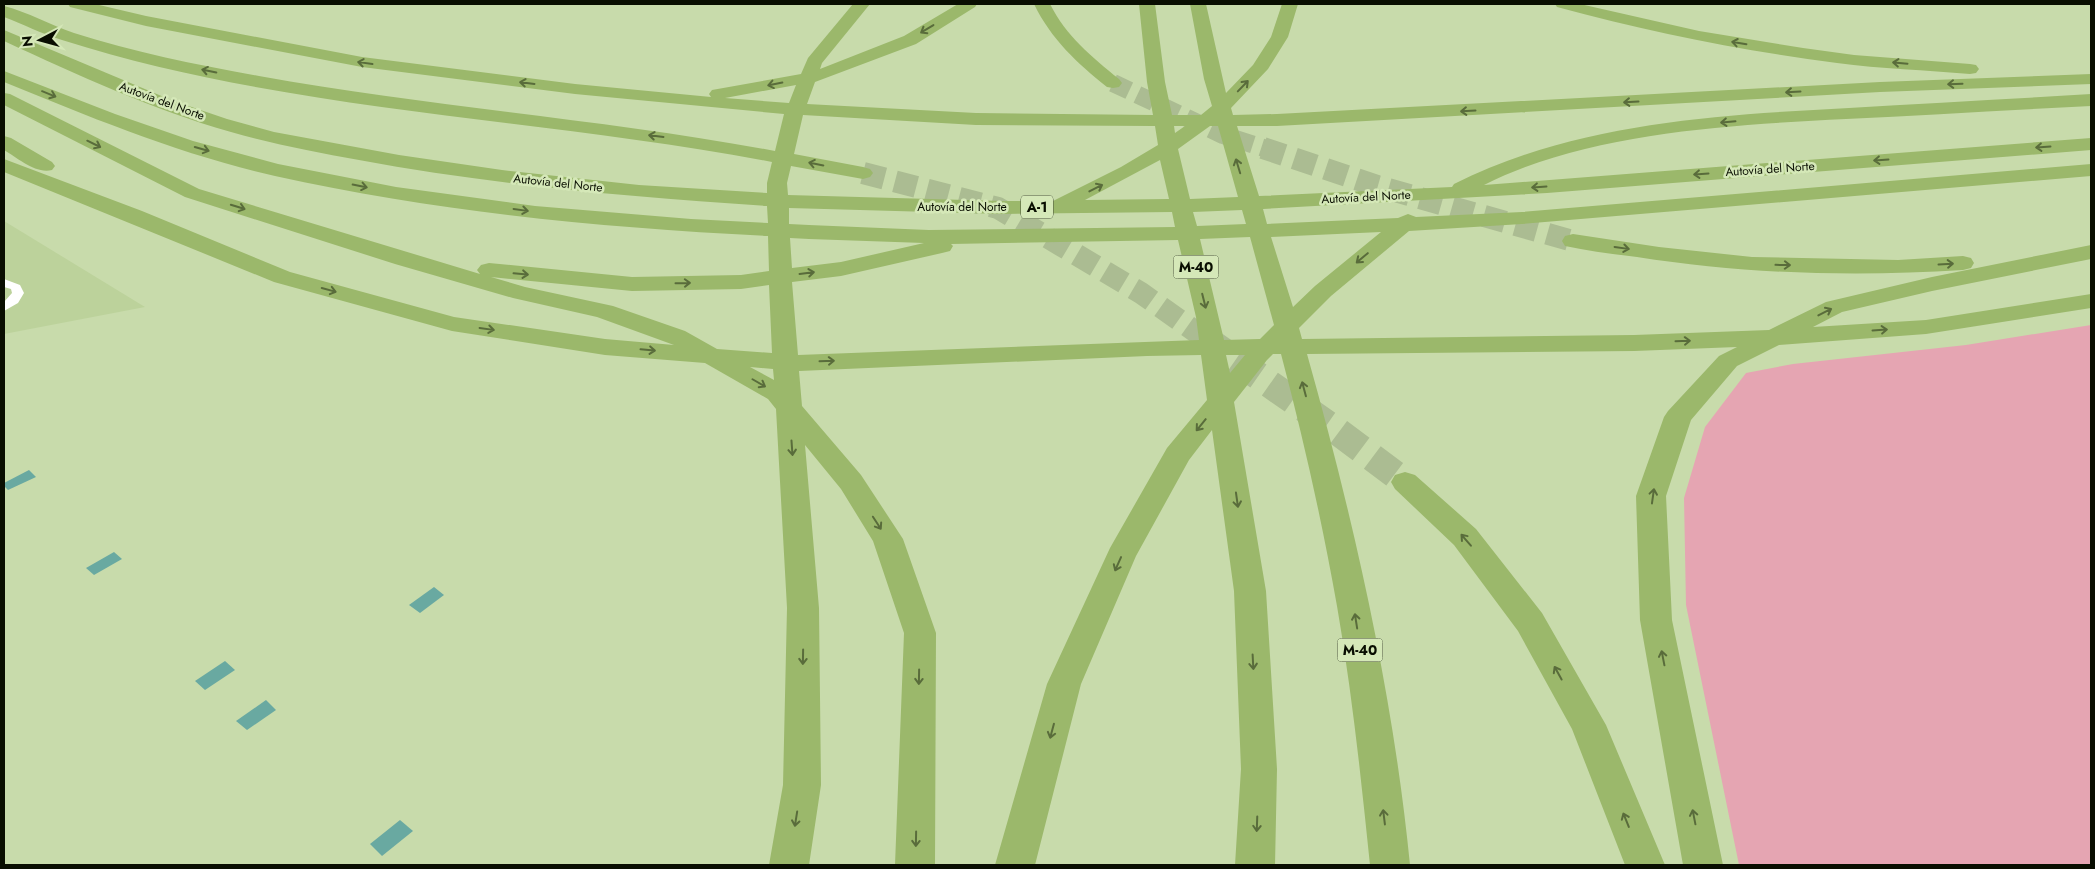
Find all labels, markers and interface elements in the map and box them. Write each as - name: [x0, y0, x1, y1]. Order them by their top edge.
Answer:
- north arrow: [15, 15, 65, 65]
- one-way arrow: [921, 25, 935, 35]
- text: N: [17, 35, 38, 48]
- one-way arrow: [1731, 37, 1747, 47]
- one-way arrow: [358, 57, 374, 67]
- one-way arrow: [1893, 58, 1909, 68]
- one-way arrow: [202, 66, 218, 75]
- street label: Autovía del Norte: [117, 77, 207, 125]
- one-way arrow: [519, 78, 535, 88]
- one-way arrow: [767, 79, 783, 89]
- one-way arrow: [1237, 80, 1249, 92]
- one-way arrow: [1947, 80, 1963, 89]
- one-way arrow: [1785, 88, 1801, 97]
- one-way arrow: [41, 90, 56, 100]
- one-way arrow: [1623, 97, 1639, 106]
- one-way arrow: [1461, 107, 1477, 116]
- one-way arrow: [1720, 117, 1736, 127]
- one-way arrow: [648, 131, 664, 141]
- one-way arrow: [86, 140, 101, 149]
- one-way arrow: [2035, 143, 2051, 152]
- one-way arrow: [193, 145, 209, 155]
- one-way arrow: [1873, 155, 1889, 165]
- street label: Autovía del Norte: [1725, 157, 1815, 181]
- one-way arrow: [808, 159, 824, 168]
- one-way arrow: [1233, 159, 1242, 175]
- street label: Autovía del Norte: [513, 169, 603, 197]
- one-way arrow: [1693, 169, 1709, 179]
- one-way arrow: [351, 182, 367, 192]
- one-way arrow: [1531, 182, 1547, 191]
- one-way arrow: [1088, 183, 1103, 192]
- street label: Autovía del Norte: [1321, 186, 1411, 208]
- road number: A-1: [1021, 196, 1053, 218]
- street label: Autovía del Norte: [917, 198, 1007, 216]
- one-way arrow: [230, 203, 246, 213]
- one-way arrow: [512, 205, 528, 215]
- one-way arrow: [1613, 243, 1629, 253]
- one-way arrow: [1356, 253, 1369, 264]
- road number: M-40: [1174, 256, 1218, 278]
- one-way arrow: [1775, 260, 1791, 269]
- one-way arrow: [1937, 260, 1953, 269]
- one-way arrow: [799, 268, 815, 278]
- one-way arrow: [513, 269, 529, 279]
- one-way arrow: [674, 278, 691, 288]
- one-way arrow: [321, 286, 337, 296]
- one-way arrow: [1200, 292, 1209, 308]
- one-way arrow: [1817, 307, 1832, 316]
- one-way arrow: [478, 325, 494, 335]
- one-way arrow: [1872, 325, 1888, 335]
- one-way arrow: [1675, 337, 1691, 346]
- one-way arrow: [639, 346, 655, 355]
- one-way arrow: [819, 357, 835, 366]
- one-way arrow: [751, 378, 765, 388]
- one-way arrow: [1298, 382, 1308, 398]
- one-way arrow: [1196, 418, 1207, 431]
- one-way arrow: [787, 440, 797, 456]
- one-way arrow: [1648, 489, 1658, 505]
- one-way arrow: [1232, 492, 1242, 508]
- one-way arrow: [873, 515, 883, 529]
- one-way arrow: [1460, 533, 1471, 546]
- one-way arrow: [1112, 556, 1122, 571]
- one-way arrow: [1351, 614, 1361, 630]
- road number: M-40: [1338, 638, 1382, 662]
- one-way arrow: [798, 648, 808, 664]
- one-way arrow: [1658, 650, 1668, 666]
- one-way arrow: [1249, 654, 1258, 670]
- one-way arrow: [1553, 666, 1563, 680]
- one-way arrow: [914, 668, 924, 685]
- one-way arrow: [1046, 722, 1056, 738]
- one-way arrow: [1379, 809, 1389, 825]
- one-way arrow: [791, 810, 801, 826]
- one-way arrow: [1689, 810, 1698, 826]
- one-way arrow: [1621, 813, 1631, 828]
- one-way arrow: [1252, 816, 1262, 832]
- one-way arrow: [911, 831, 920, 847]

